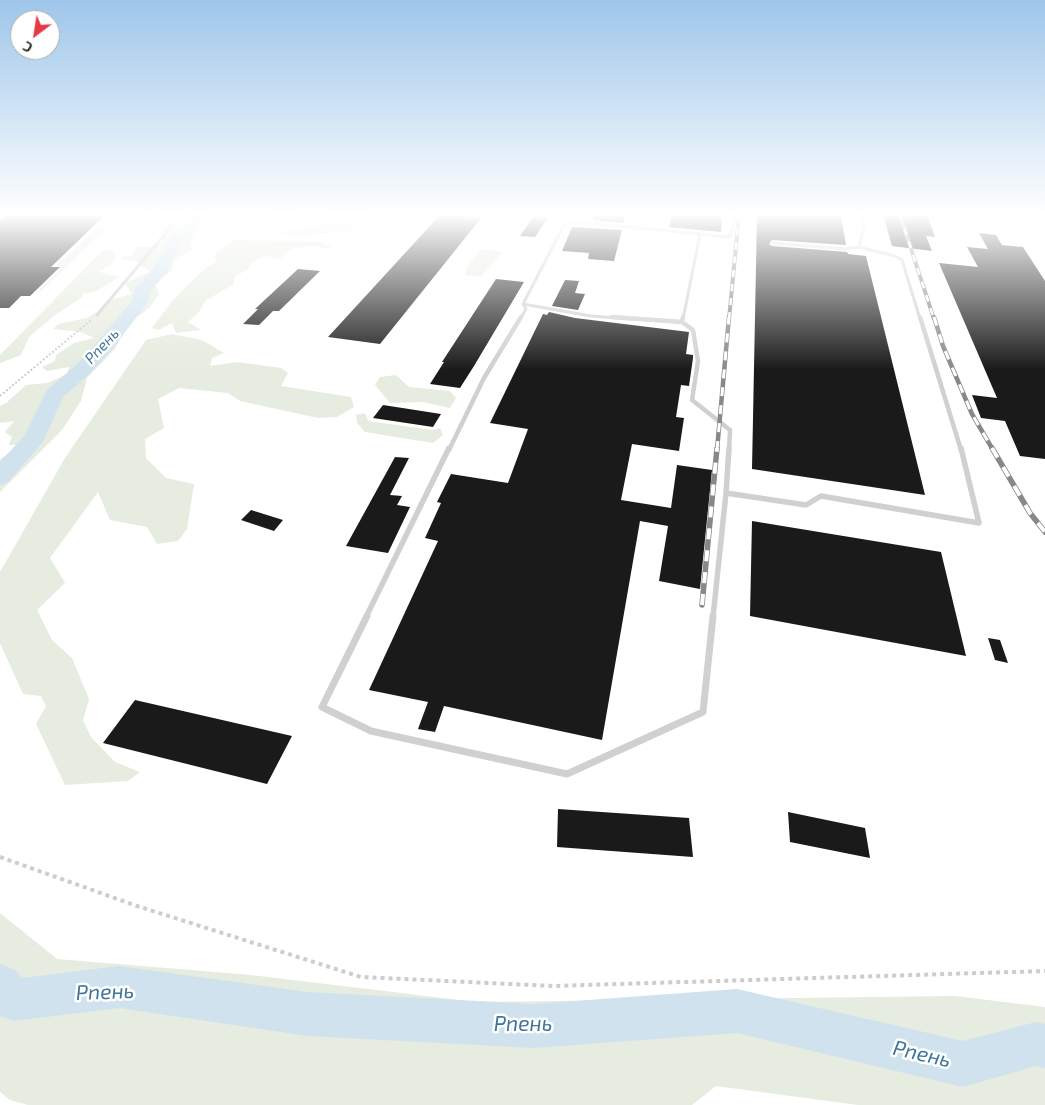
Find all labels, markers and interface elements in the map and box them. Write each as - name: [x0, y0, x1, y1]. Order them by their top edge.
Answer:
- north arrow: [10, 10, 60, 60]
- text: С: [20, 38, 35, 57]
- water label: Рпень: [81, 325, 123, 367]
- water label: Рпень: [75, 978, 135, 1006]
- water label: Рпень: [494, 1011, 552, 1037]
- water label: Рпень: [891, 1035, 953, 1073]

